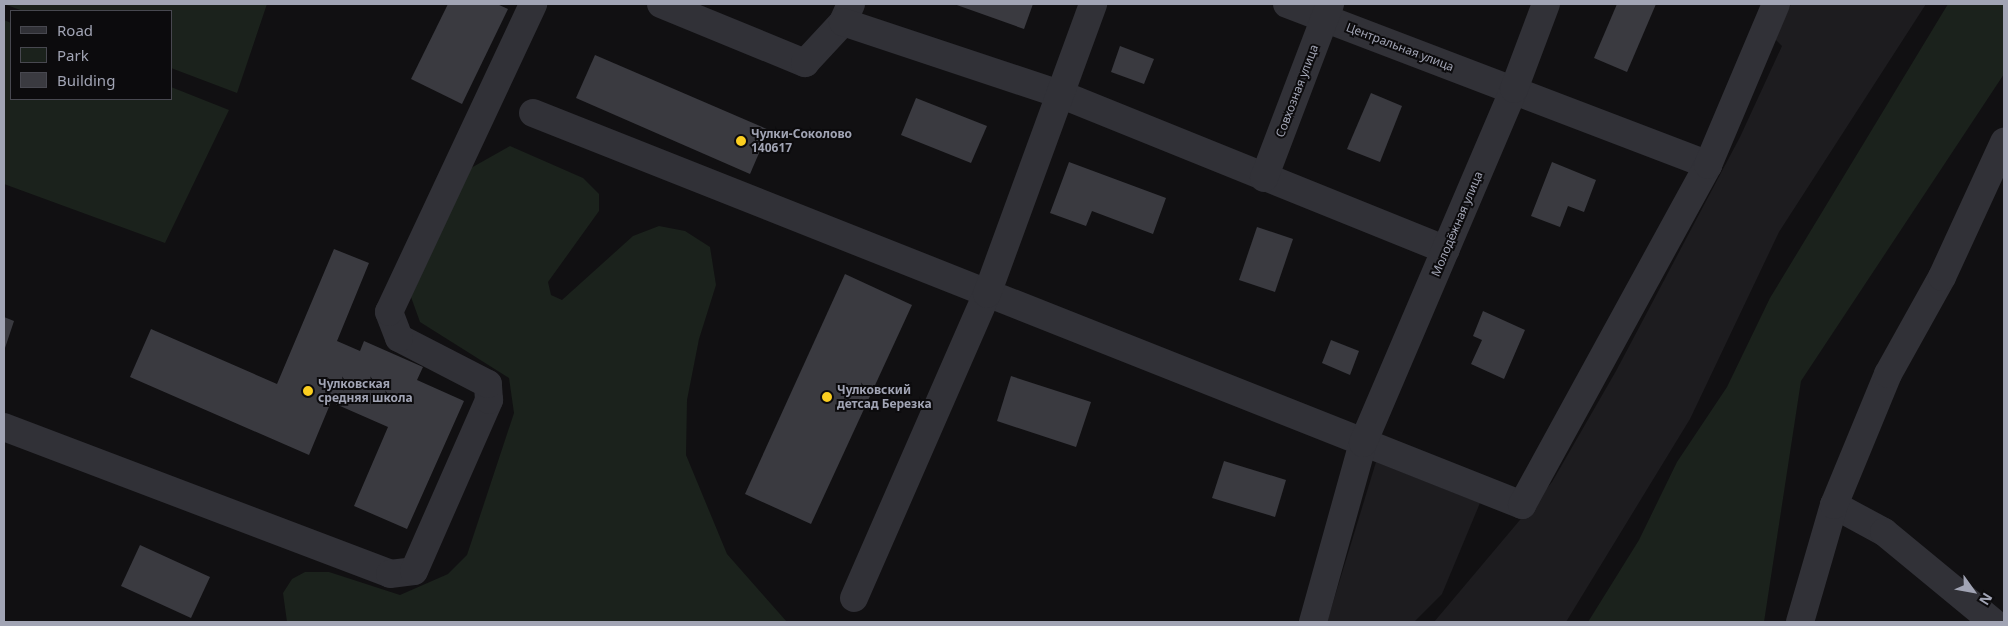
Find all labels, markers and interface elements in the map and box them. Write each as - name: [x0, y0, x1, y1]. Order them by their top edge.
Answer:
- legend: [10, 10, 172, 100]
- text: Road: [57, 20, 93, 40]
- street label: Центральная улица: [1344, 20, 1456, 74]
- street label: Совхозная улица: [1273, 43, 1321, 139]
- text: Park: [57, 45, 89, 65]
- text: Building: [57, 70, 115, 90]
- place label: Чулки-Соколово 140617: [751, 127, 852, 155]
- marker: Чулки-Соколово 140617: [735, 135, 747, 147]
- street label: Молодёжная улица: [1428, 169, 1486, 279]
- place label: Чулковская средняя школа: [318, 377, 413, 405]
- place label: Чулковский детсад Березка: [837, 383, 932, 411]
- marker: Чулковская средняя школа: [302, 385, 314, 397]
- marker: Чулковский детсад Березка: [821, 391, 833, 403]
- north arrow: [1948, 566, 1998, 616]
- text: N: [1975, 589, 1997, 609]

